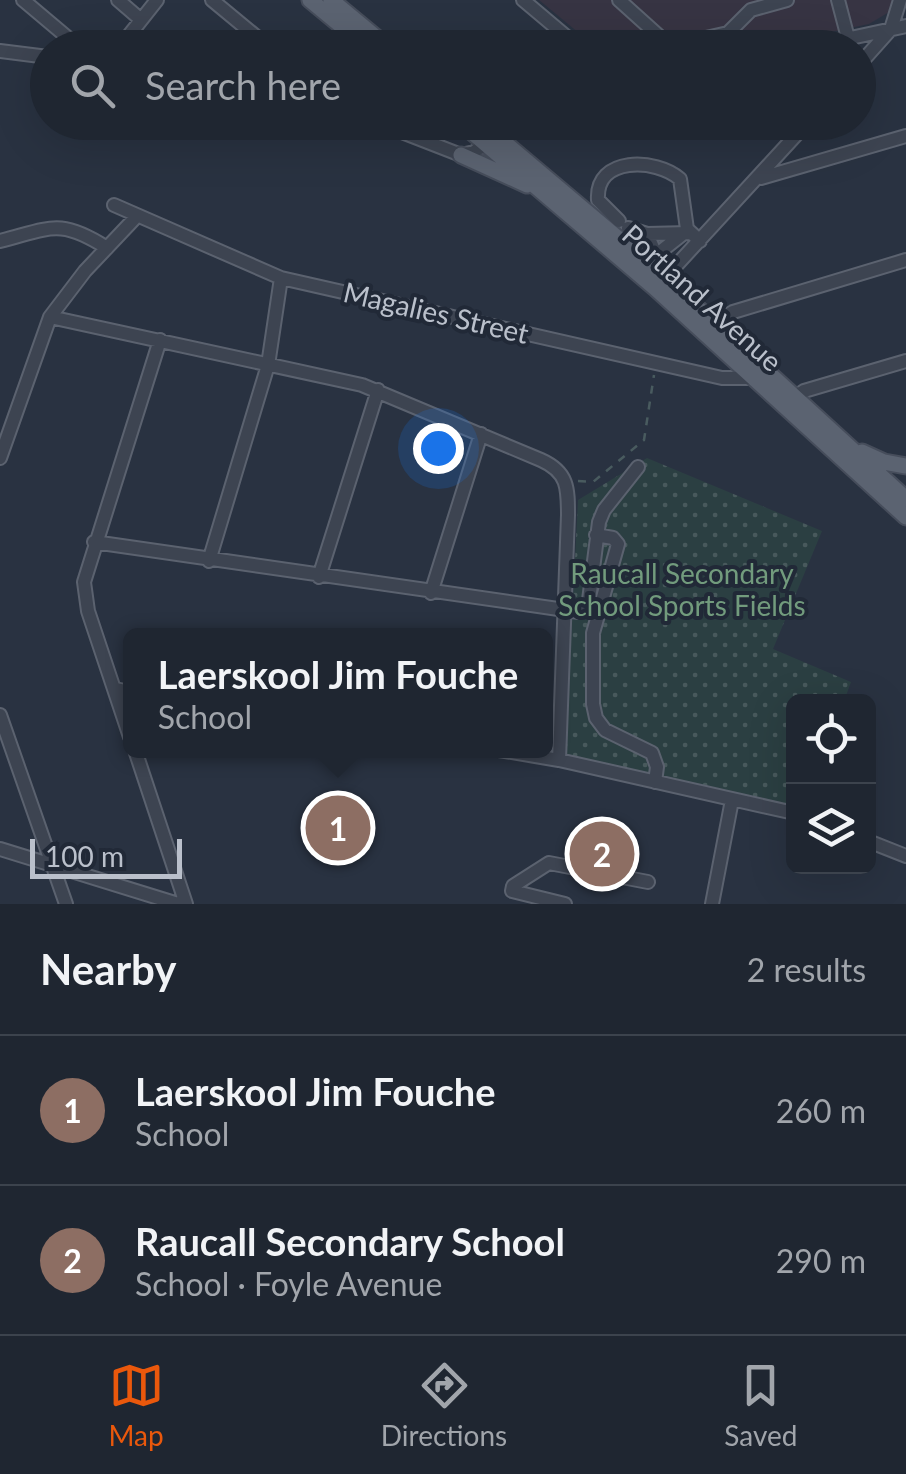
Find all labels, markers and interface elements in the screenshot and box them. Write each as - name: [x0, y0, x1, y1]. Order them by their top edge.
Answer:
- search box: [30, 30, 876, 140]
- icon: search: [65, 58, 120, 113]
- text: Search here: [145, 62, 341, 108]
- street label: Portland Avenue: [616, 217, 789, 378]
- street label: Magalies Street: [340, 274, 532, 350]
- your location: [413, 423, 464, 474]
- park label: Raucall Secondary School Sports Fields: [558, 556, 806, 622]
- popup: [123, 628, 553, 758]
- text: Laerskool Jim Fouche: [158, 651, 518, 697]
- map controls: [786, 694, 876, 874]
- button: locate: [786, 694, 876, 784]
- text: School: [158, 697, 252, 736]
- button: layers: [786, 784, 876, 874]
- pin: 1: [306, 790, 370, 866]
- pin: 2: [570, 816, 634, 892]
- scale bar: [30, 834, 182, 878]
- text: 100 m: [45, 839, 124, 873]
- text: Nearby: [40, 944, 177, 994]
- text: 2 results: [747, 950, 866, 989]
- text: Laerskool Jim Fouche: [135, 1068, 496, 1114]
- text: 1: [63, 1091, 82, 1130]
- text: 260 m: [776, 1091, 866, 1130]
- text: School: [135, 1114, 229, 1153]
- text: Raucall Secondary School: [135, 1218, 565, 1264]
- text: 2: [63, 1241, 82, 1280]
- text: 290 m: [776, 1241, 866, 1280]
- text: School · Foyle Avenue: [135, 1264, 442, 1303]
- tab: Map: [109, 1358, 164, 1452]
- tab: Directions: [381, 1358, 507, 1452]
- tab: Saved: [724, 1358, 797, 1452]

